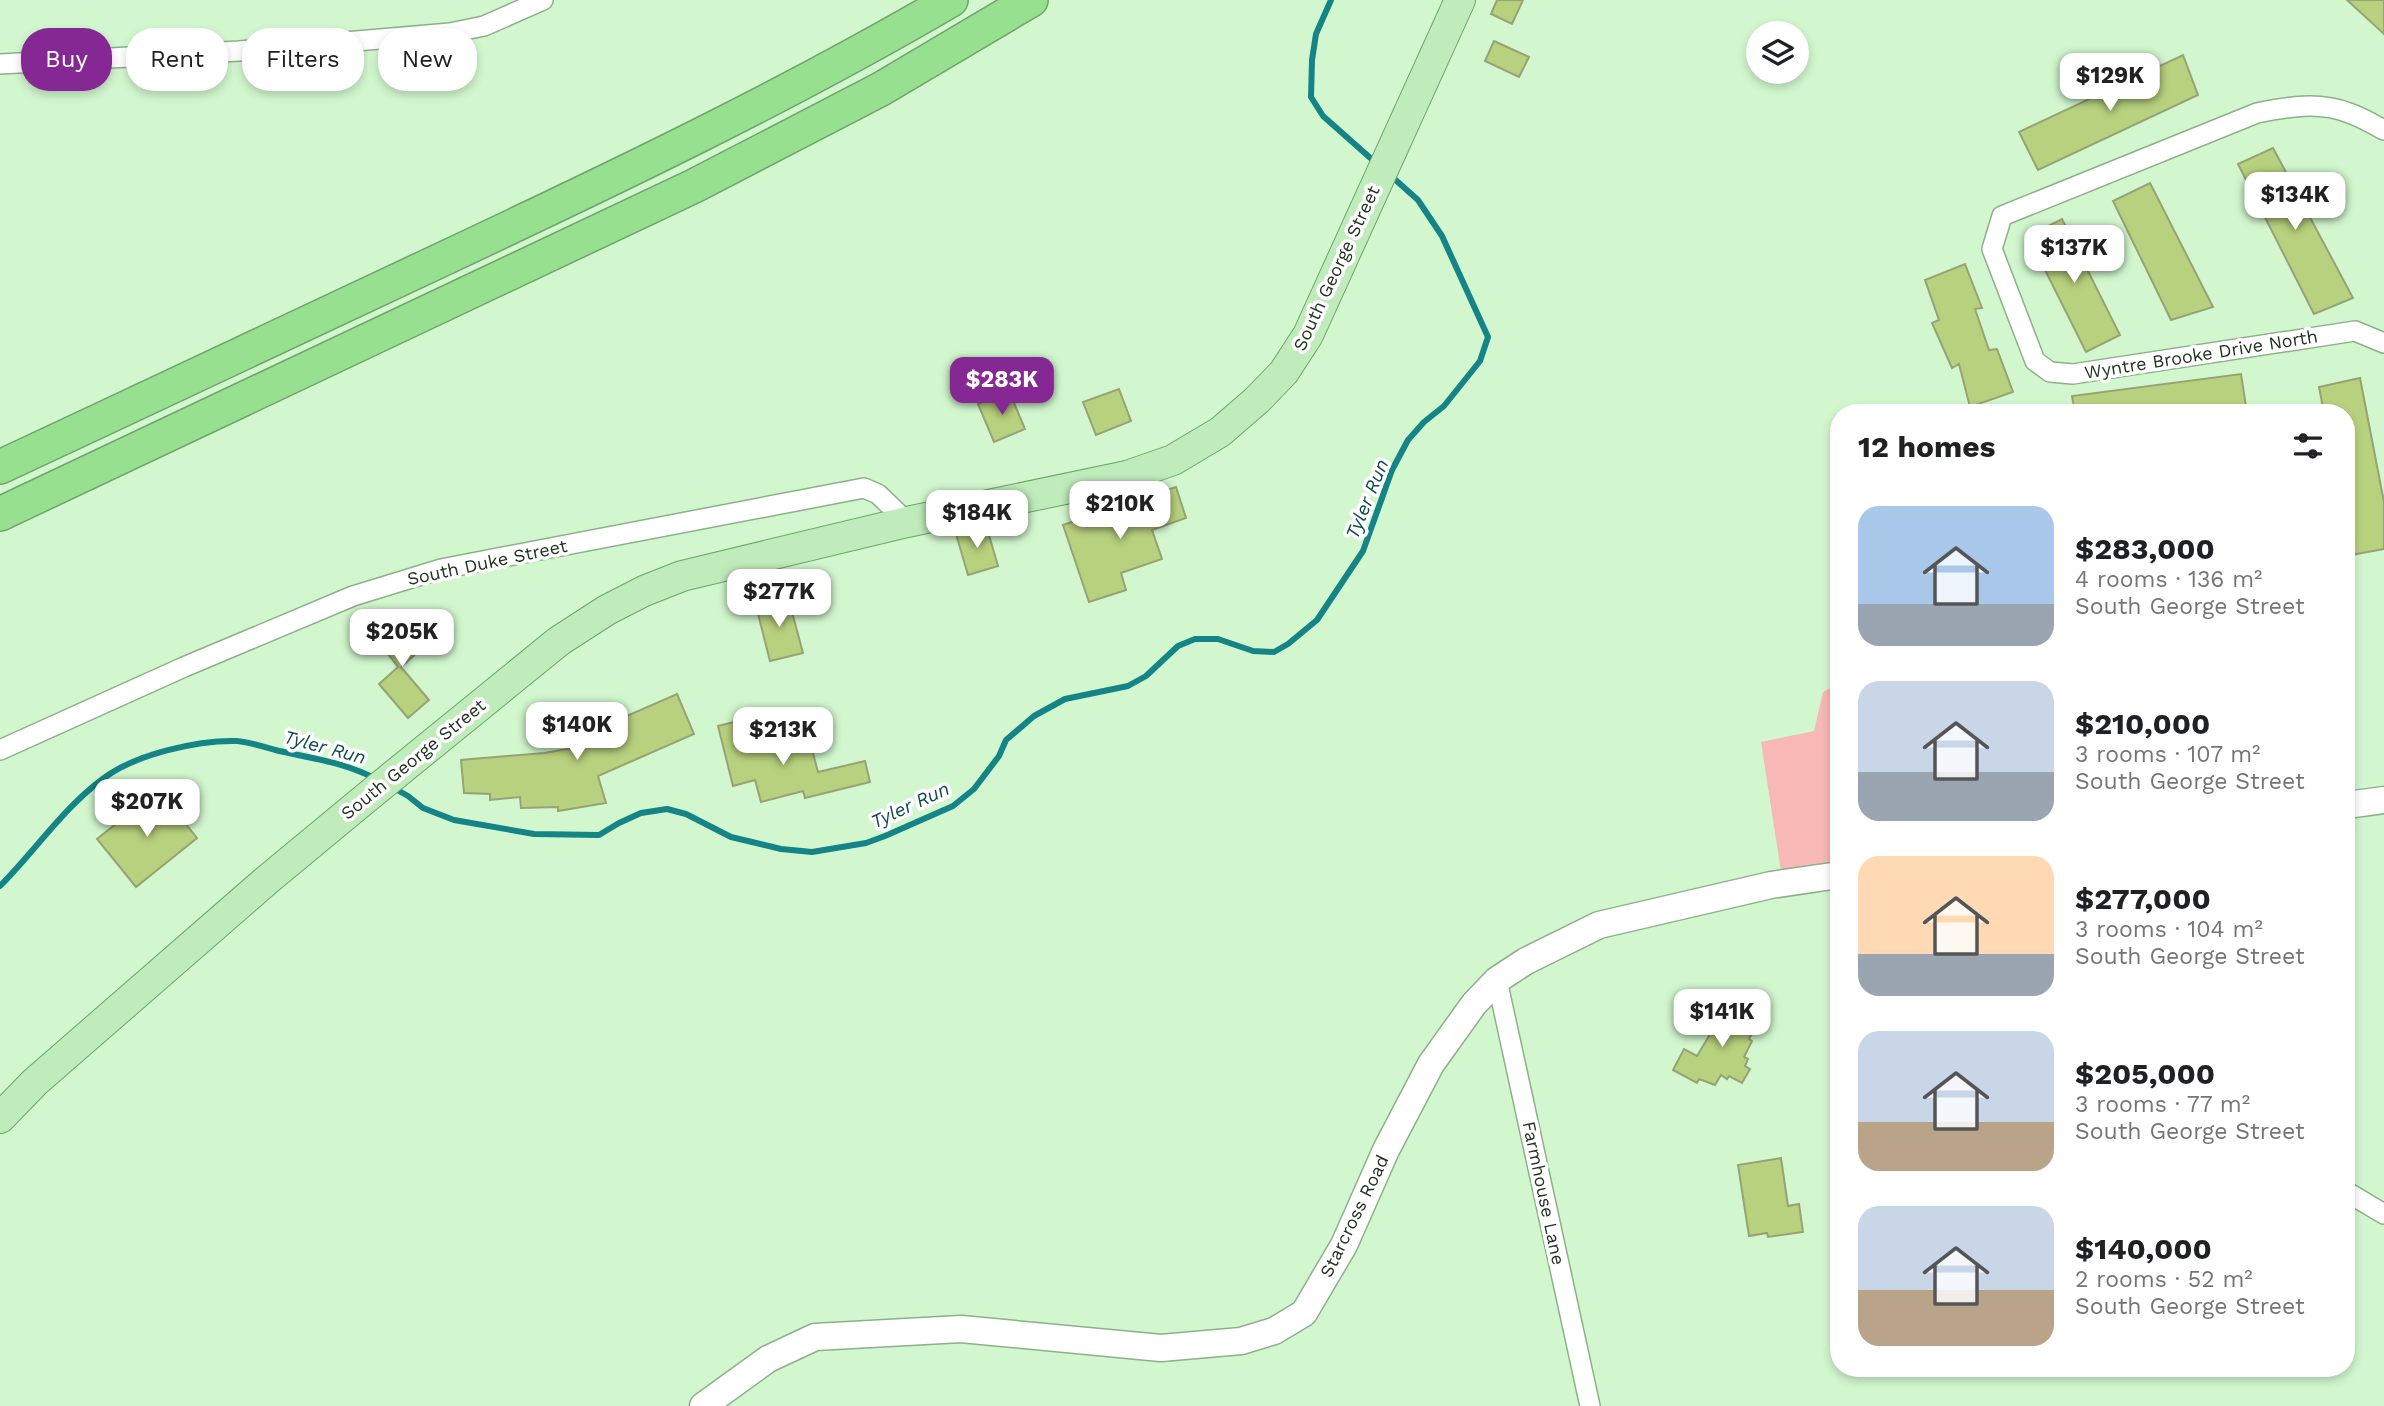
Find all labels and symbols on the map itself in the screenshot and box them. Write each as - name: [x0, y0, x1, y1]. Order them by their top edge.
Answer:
- pin: $129K: [2061, 54, 2159, 113]
- pin: $134K: [2246, 173, 2344, 232]
- street label: South George Street: [1289, 182, 1384, 354]
- pin: $137K: [2025, 226, 2123, 285]
- street label: Wyntre Brooke Drive North: [2083, 325, 2319, 383]
- pin: $283K: [953, 358, 1051, 417]
- water label: Tyler Run: [1341, 456, 1393, 542]
- pin: $210K: [1071, 482, 1169, 541]
- pin: $184K: [928, 490, 1026, 550]
- street label: South Duke Street: [405, 535, 569, 589]
- pin: $277K: [730, 570, 828, 629]
- pin: $205K: [353, 610, 451, 669]
- street label: South George Street: [337, 694, 490, 824]
- pin: $140K: [528, 702, 626, 762]
- pin: $213K: [734, 708, 832, 767]
- water label: Tyler Run: [281, 725, 369, 769]
- water label: Tyler Run: [867, 777, 953, 833]
- pin: $207K: [98, 780, 196, 839]
- pin: $141K: [1673, 990, 1771, 1049]
- street label: Farmhouse Lane: [1519, 1119, 1569, 1267]
- street label: Starcross Road: [1315, 1151, 1393, 1281]

